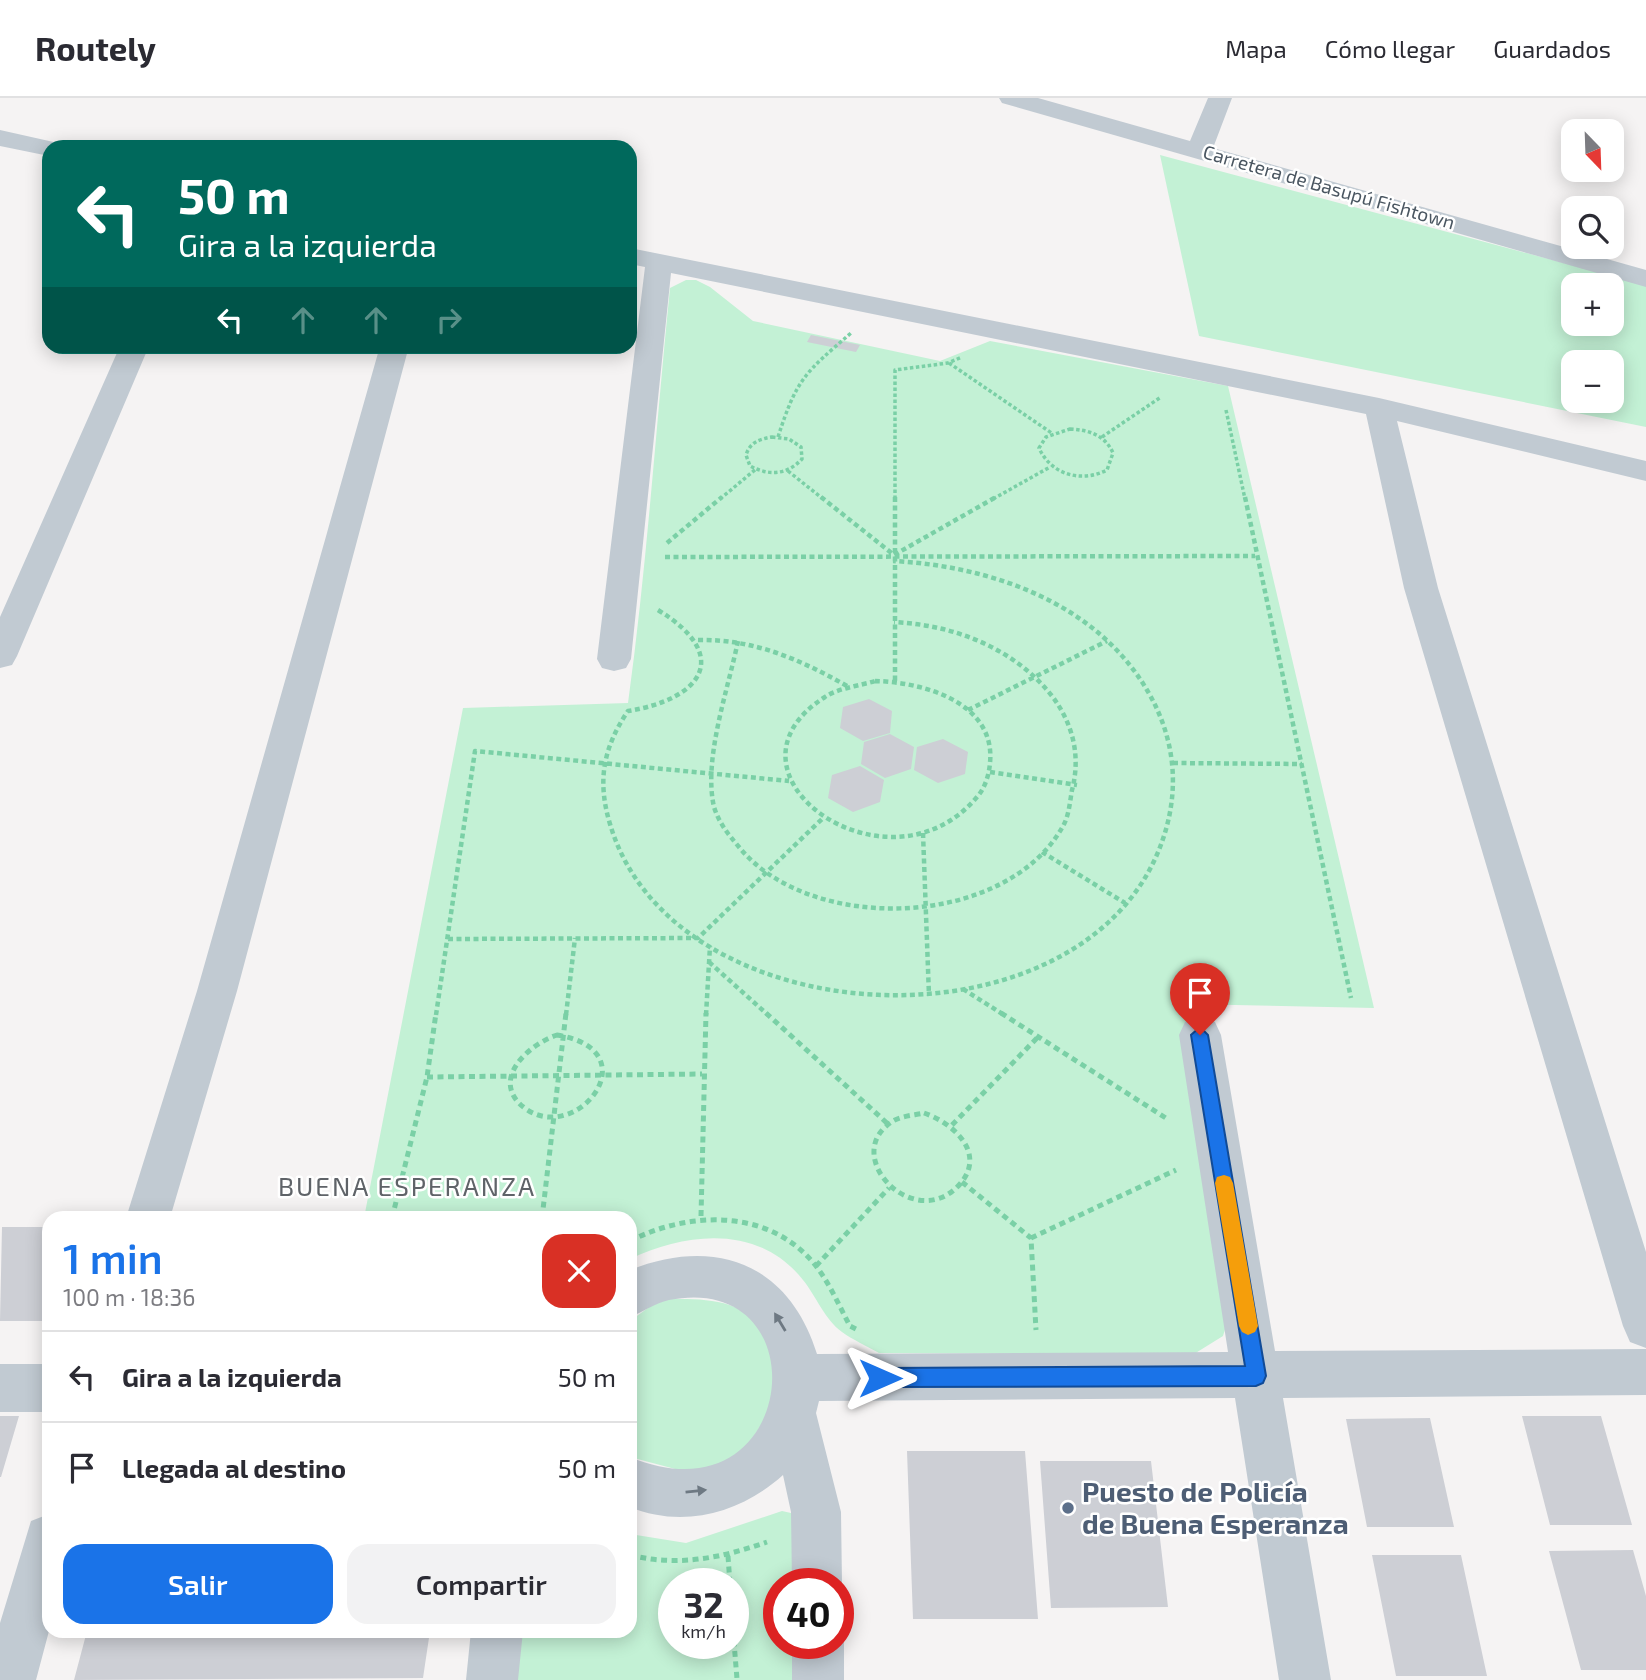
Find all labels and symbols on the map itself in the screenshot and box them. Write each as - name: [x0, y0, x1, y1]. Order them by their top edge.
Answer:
- north arrow: [1561, 119, 1624, 182]
- street label: Carretera de Basupú Fishtown: [1201, 140, 1458, 233]
- pin: [1170, 963, 1230, 1035]
- district label: BUENA ESPERANZA: [278, 1170, 536, 1201]
- one-way arrow: [774, 1313, 787, 1332]
- position arrow: [843, 1341, 917, 1415]
- place label: Puesto de Policía de Buena Esperanza: [1082, 1474, 1349, 1540]
- one-way arrow: [685, 1486, 707, 1497]
- marker: Puesto de Policía de Buena Esperanza: [1060, 1500, 1076, 1516]
- speed limit sign: 40: [763, 1568, 854, 1659]

